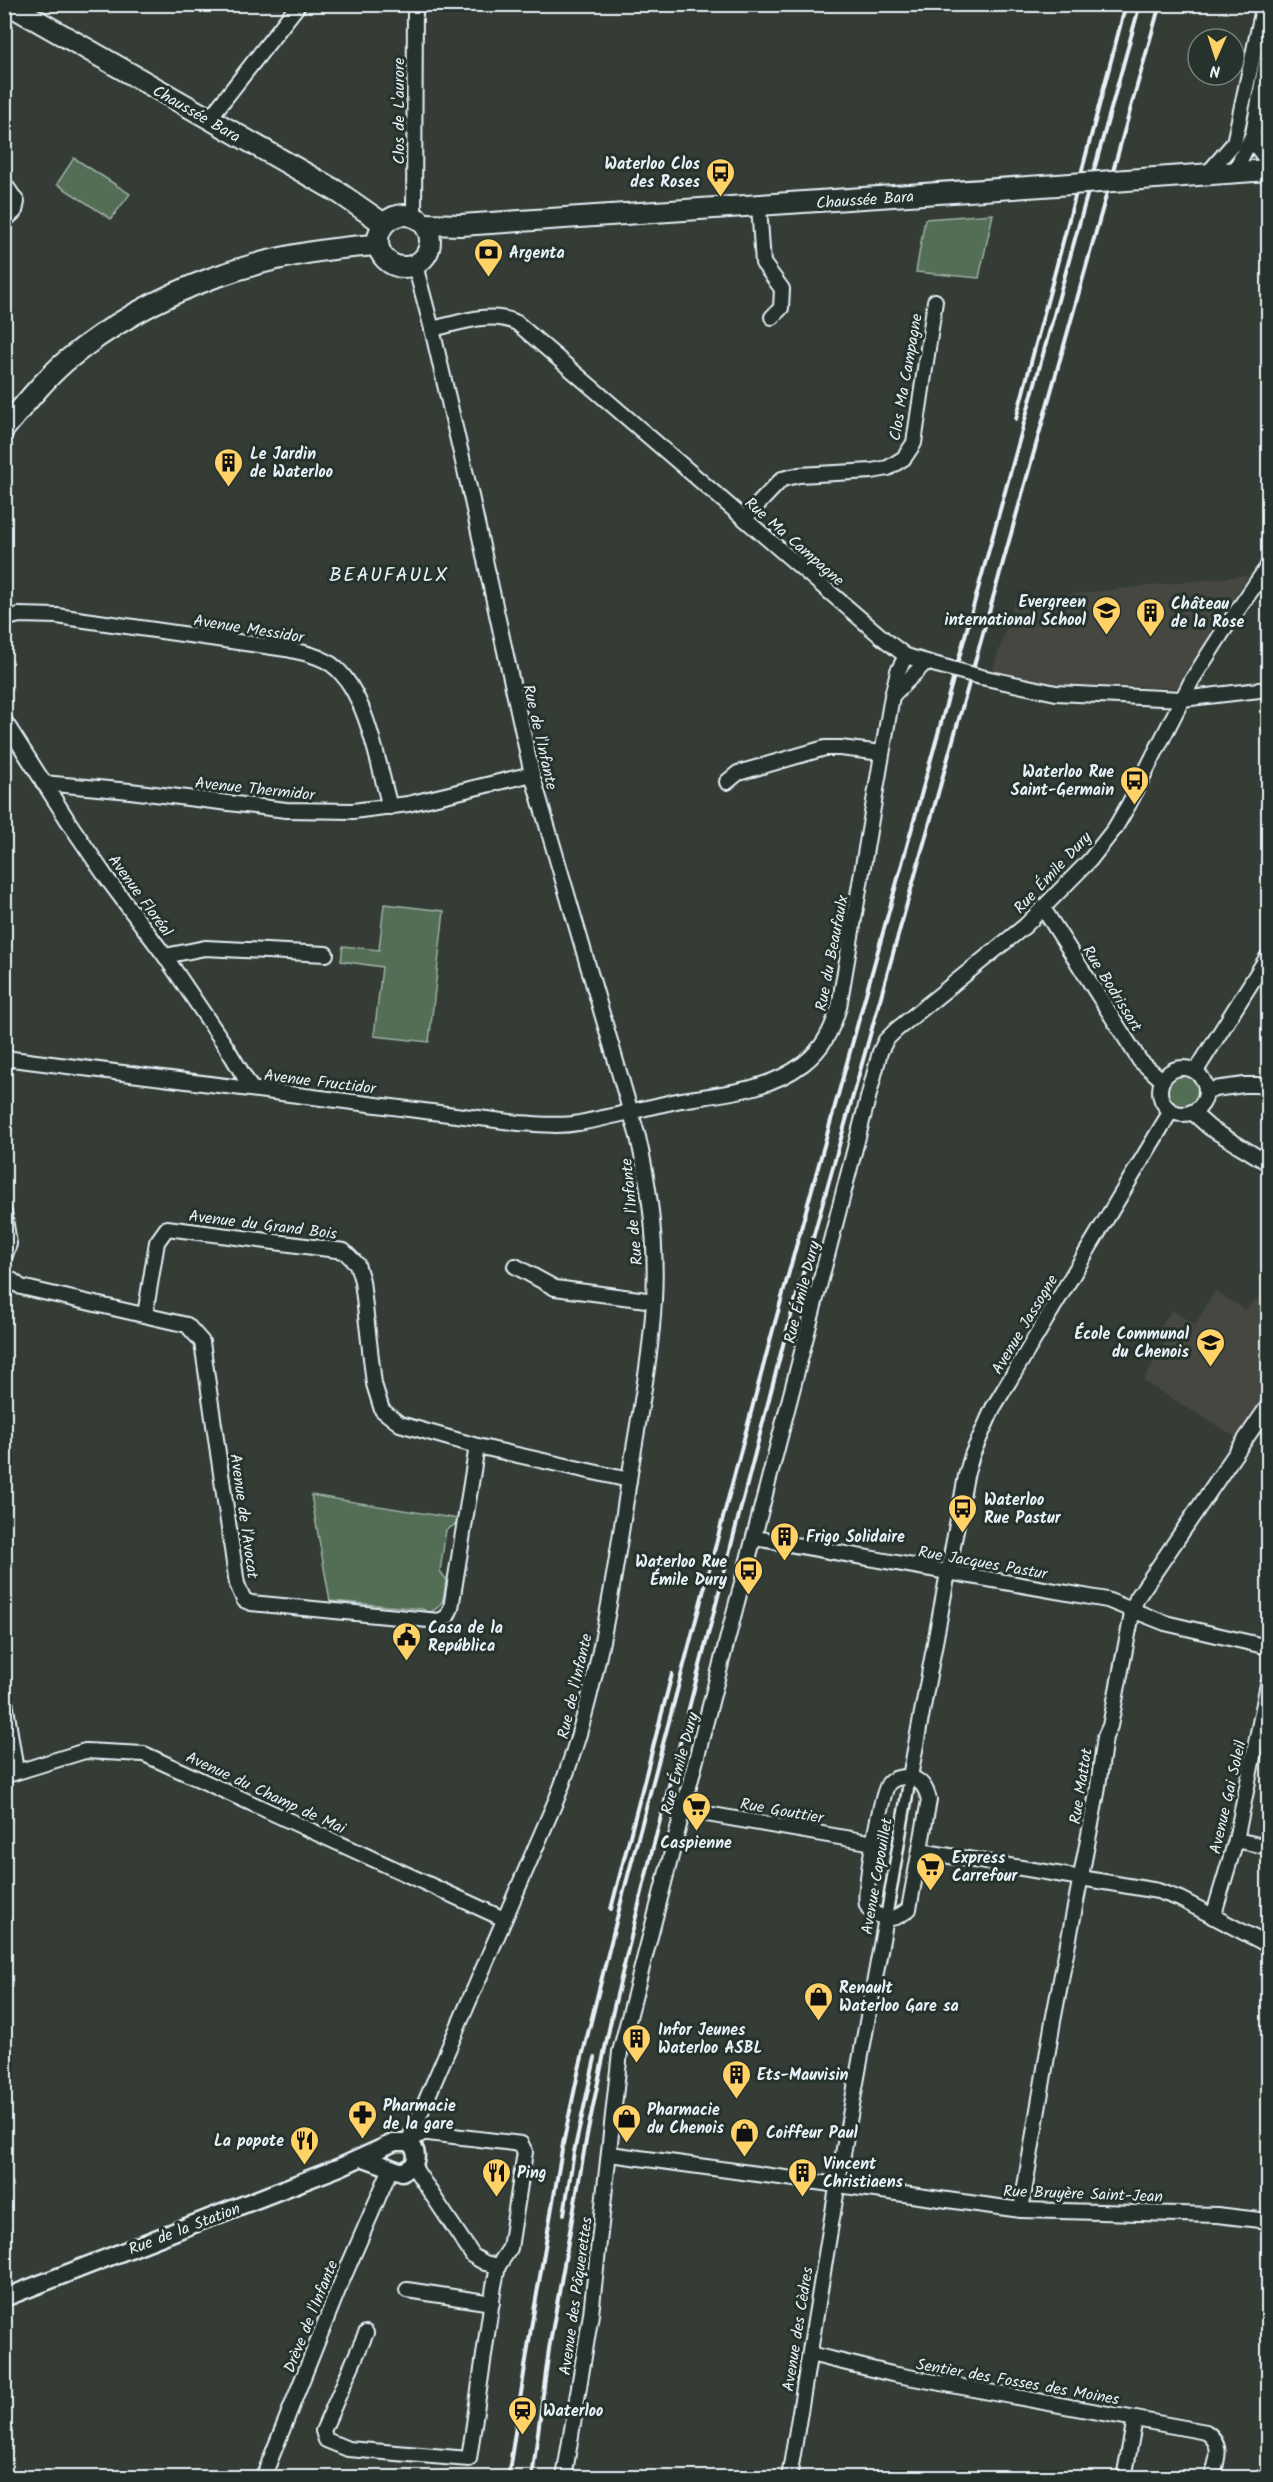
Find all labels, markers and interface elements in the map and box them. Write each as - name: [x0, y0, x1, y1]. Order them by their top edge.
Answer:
- north arrow: [1186, 27, 1246, 87]
- street label: Clos de L'aurore: [387, 58, 412, 164]
- text: N: [1210, 58, 1221, 83]
- street label: Chaussée Bara: [148, 79, 245, 150]
- place label: Waterloo Clos des Roses: [605, 152, 701, 195]
- bus stop icon: Waterloo Clos des Roses: [705, 156, 737, 198]
- street label: Chaussée Bara: [815, 185, 915, 216]
- bank icon: Argenta: [472, 236, 504, 278]
- place label: Argenta: [509, 241, 565, 266]
- street label: Clos Ma Campagne: [883, 312, 930, 443]
- place label: Le Jardin de Waterloo: [250, 442, 333, 485]
- building icon: Le Jardin de Waterloo: [213, 446, 245, 488]
- street label: Rue Ma Campagne: [738, 492, 850, 593]
- district label: BEAUFAULX: [329, 560, 449, 592]
- place label: Evergreen international School: [945, 590, 1087, 633]
- place label: Château de la Rose: [1171, 592, 1245, 635]
- school or university icon: Evergreen international School: [1091, 594, 1123, 636]
- building icon: Château de la Rose: [1134, 596, 1166, 638]
- street label: Avenue Messidor: [192, 608, 307, 651]
- street label: Rue de l'Infante: [515, 682, 564, 792]
- place label: Waterloo Rue Saint-Germain: [1011, 760, 1114, 803]
- bus stop icon: Waterloo Rue Saint-Germain: [1119, 764, 1151, 806]
- street label: Avenue Thermidor: [194, 771, 318, 808]
- street label: Rue Émile Dury: [1008, 826, 1098, 920]
- street label: Avenue Floréal: [101, 849, 178, 942]
- street label: Rue du Beaufaulx: [809, 892, 856, 1013]
- street label: Rue Bodrissart: [1075, 941, 1149, 1038]
- street label: Avenue Fructidor: [262, 1063, 379, 1102]
- street label: Rue de l'Infante: [614, 1157, 651, 1267]
- street label: Avenue du Grand Bois: [187, 1204, 339, 1247]
- street label: Rue Émile Dury: [778, 1238, 827, 1346]
- street label: Avenue Jassogne: [986, 1270, 1065, 1380]
- place label: École Communal du Chenois: [1074, 1322, 1190, 1365]
- school or university icon: École Communal du Chenois: [1194, 1326, 1226, 1368]
- street label: Avenue de l'Avocat: [222, 1452, 265, 1581]
- place label: Waterloo Rue Pastur: [984, 1488, 1062, 1531]
- bus stop icon: Waterloo Rue Pastur: [947, 1492, 979, 1534]
- building icon: Frigo Solidaire: [769, 1520, 801, 1562]
- place label: Frigo Solidaire: [806, 1525, 905, 1550]
- street label: Rue Jacques Pastur: [916, 1540, 1051, 1587]
- place label: Waterloo Rue Émile Dury: [635, 1550, 728, 1593]
- bus stop icon: Waterloo Rue Émile Dury: [732, 1554, 764, 1596]
- place label: Casa de la República: [428, 1616, 503, 1659]
- public building icon: Casa de la República: [391, 1620, 423, 1662]
- street label: Rue de l'Infante: [551, 1631, 600, 1741]
- street label: Rue Émile Dury: [655, 1709, 706, 1817]
- street label: Avenue Gai Soleil: [1203, 1738, 1254, 1856]
- street label: Avenue du Champ de Mai: [181, 1745, 350, 1842]
- street label: Rue Mattot: [1063, 1746, 1100, 1826]
- supermarket icon: Caspienne: [680, 1790, 712, 1832]
- street label: Rue Gouttier: [738, 1792, 827, 1831]
- street label: Avenue Capouillet: [855, 1815, 900, 1937]
- place label: Caspienne: [660, 1831, 732, 1856]
- place label: Express Carrefour: [952, 1846, 1018, 1889]
- supermarket icon: Express Carrefour: [915, 1850, 947, 1892]
- place label: Renault Waterloo Gare sa: [839, 1976, 959, 2019]
- shop icon: Renault Waterloo Gare sa: [802, 1980, 834, 2022]
- place label: Infor Jeunes Waterloo ASBL: [658, 2018, 762, 2061]
- building icon: Infor Jeunes Waterloo ASBL: [621, 2022, 653, 2064]
- building icon: Ets-Mauvisin: [720, 2058, 752, 2100]
- place label: Ets-Mauvisin: [757, 2063, 849, 2088]
- place label: Pharmacie de la gare: [383, 2094, 456, 2137]
- pharmacy icon: Pharmacie de la gare: [346, 2098, 378, 2140]
- place label: Pharmacie du Chenois: [647, 2098, 725, 2141]
- shop icon: Pharmacie du Chenois: [610, 2102, 642, 2144]
- shop icon: Coiffeur Paul: [729, 2116, 761, 2158]
- place label: Coiffeur Paul: [766, 2121, 859, 2146]
- restaurant icon: La popote: [289, 2124, 321, 2166]
- place label: La popote: [214, 2129, 284, 2154]
- place label: Vincent Christiaens: [823, 2152, 904, 2195]
- restaurant icon: Ping: [480, 2156, 512, 2198]
- building icon: Vincent Christiaens: [786, 2156, 818, 2198]
- place label: Ping: [517, 2161, 547, 2186]
- street label: Rue Bruyère Saint-Jean: [1003, 2179, 1163, 2210]
- street label: Rue de la Station: [125, 2197, 244, 2262]
- street label: Avenue des Pâquerettes: [553, 2215, 600, 2377]
- street label: Drève de l'Infante: [277, 2256, 345, 2377]
- street label: Avenue des Cèdres: [776, 2265, 821, 2393]
- street label: Sentier des Fosses des Moines: [914, 2352, 1121, 2413]
- station icon: Waterloo: [506, 2394, 538, 2436]
- place label: Waterloo: [543, 2399, 603, 2424]

